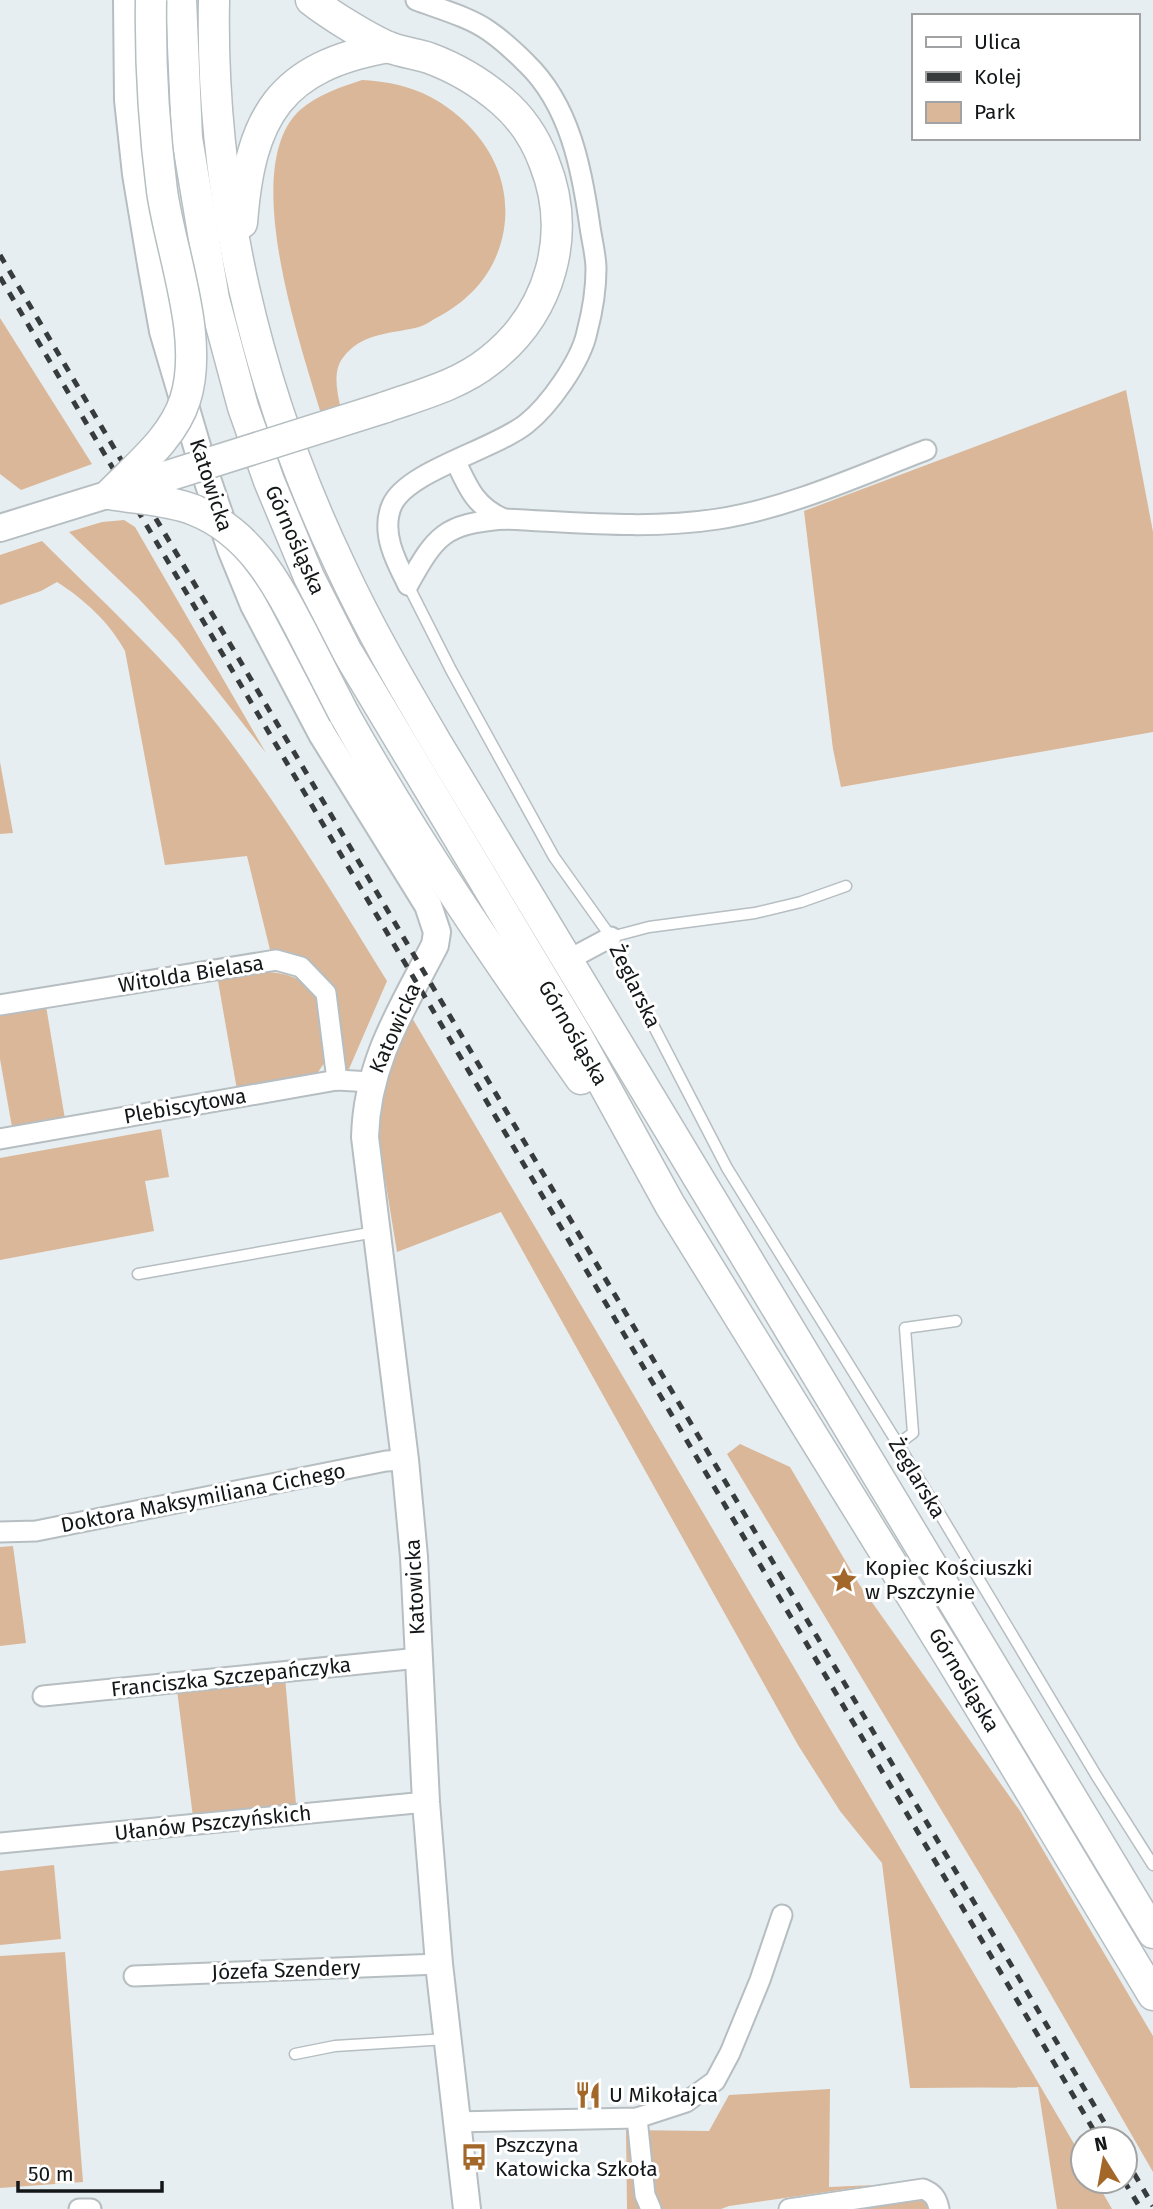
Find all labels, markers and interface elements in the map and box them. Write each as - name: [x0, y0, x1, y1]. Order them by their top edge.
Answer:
- legend: [912, 14, 1139, 140]
- text: Ulica: [974, 29, 1021, 55]
- text: Kolej: [974, 64, 1022, 90]
- text: Park: [974, 99, 1016, 125]
- street label: Katowicka: [184, 435, 238, 535]
- street label: Górnośląska: [259, 481, 331, 599]
- street label: Żeglarska: [604, 940, 666, 1032]
- street label: Witolda Bielasa: [116, 950, 266, 998]
- street label: Górnośląska: [533, 976, 613, 1090]
- street label: Katowicka: [364, 979, 426, 1077]
- street label: Plebiscytowa: [122, 1082, 248, 1130]
- street label: Żeglarska: [883, 1433, 951, 1523]
- street label: Doktora Maksymiliana Cichego: [58, 1458, 348, 1538]
- street label: Katowicka: [400, 1538, 430, 1636]
- place label: Kopiec Kościuszki w Pszczynie: [865, 1555, 1033, 1605]
- place icon: Kopiec Kościuszki w Pszczynie: [829, 1565, 859, 1595]
- street label: Górnośląska: [923, 1623, 1005, 1737]
- street label: Franciszka Szczepańczyka: [110, 1651, 352, 1703]
- street label: Ułanów Pszczyńskich: [113, 1800, 313, 1846]
- street label: Józefa Szendery: [211, 1954, 362, 1986]
- restaurant icon: U Mikołajca: [573, 2080, 603, 2110]
- place label: U Mikołajca: [609, 2082, 718, 2108]
- north arrow: [1069, 2125, 1139, 2195]
- text: N: [1092, 2131, 1109, 2156]
- place label: Pszczyna Katowicka Szkoła: [495, 2132, 658, 2182]
- bus stop icon: Pszczyna Katowicka Szkoła: [459, 2142, 489, 2172]
- scale bar: [18, 2150, 161, 2194]
- text: 50 m: [28, 2161, 74, 2187]

